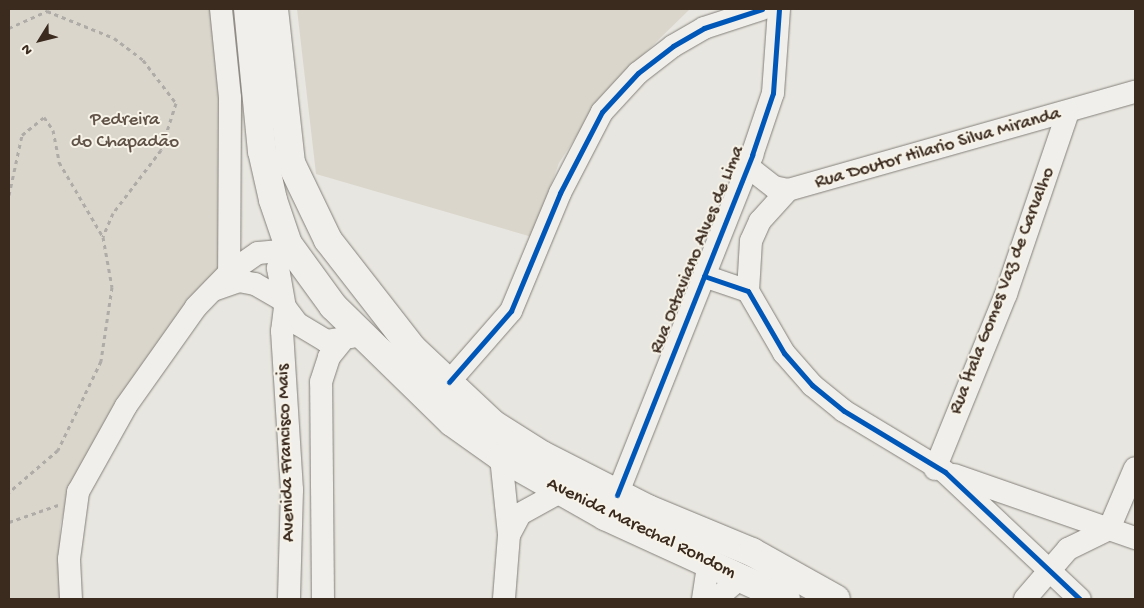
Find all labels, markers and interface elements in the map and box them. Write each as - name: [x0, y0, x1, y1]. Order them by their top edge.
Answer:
- north arrow: [15, 15, 65, 65]
- text: N: [18, 40, 37, 58]
- street label: Rua Doutor Hilario Silva Miranda: [812, 103, 1064, 195]
- park label: Pedreira do Chapadão: [71, 110, 179, 154]
- street label: Rua Octaviano Alves de Lima: [646, 143, 750, 357]
- street label: Rua Ítala Gomes Vaz de Carvalho: [945, 164, 1061, 418]
- street label: Avenida Francisco Mais: [273, 364, 301, 542]
- street label: Avenida Marechal Rondom: [542, 473, 740, 585]

